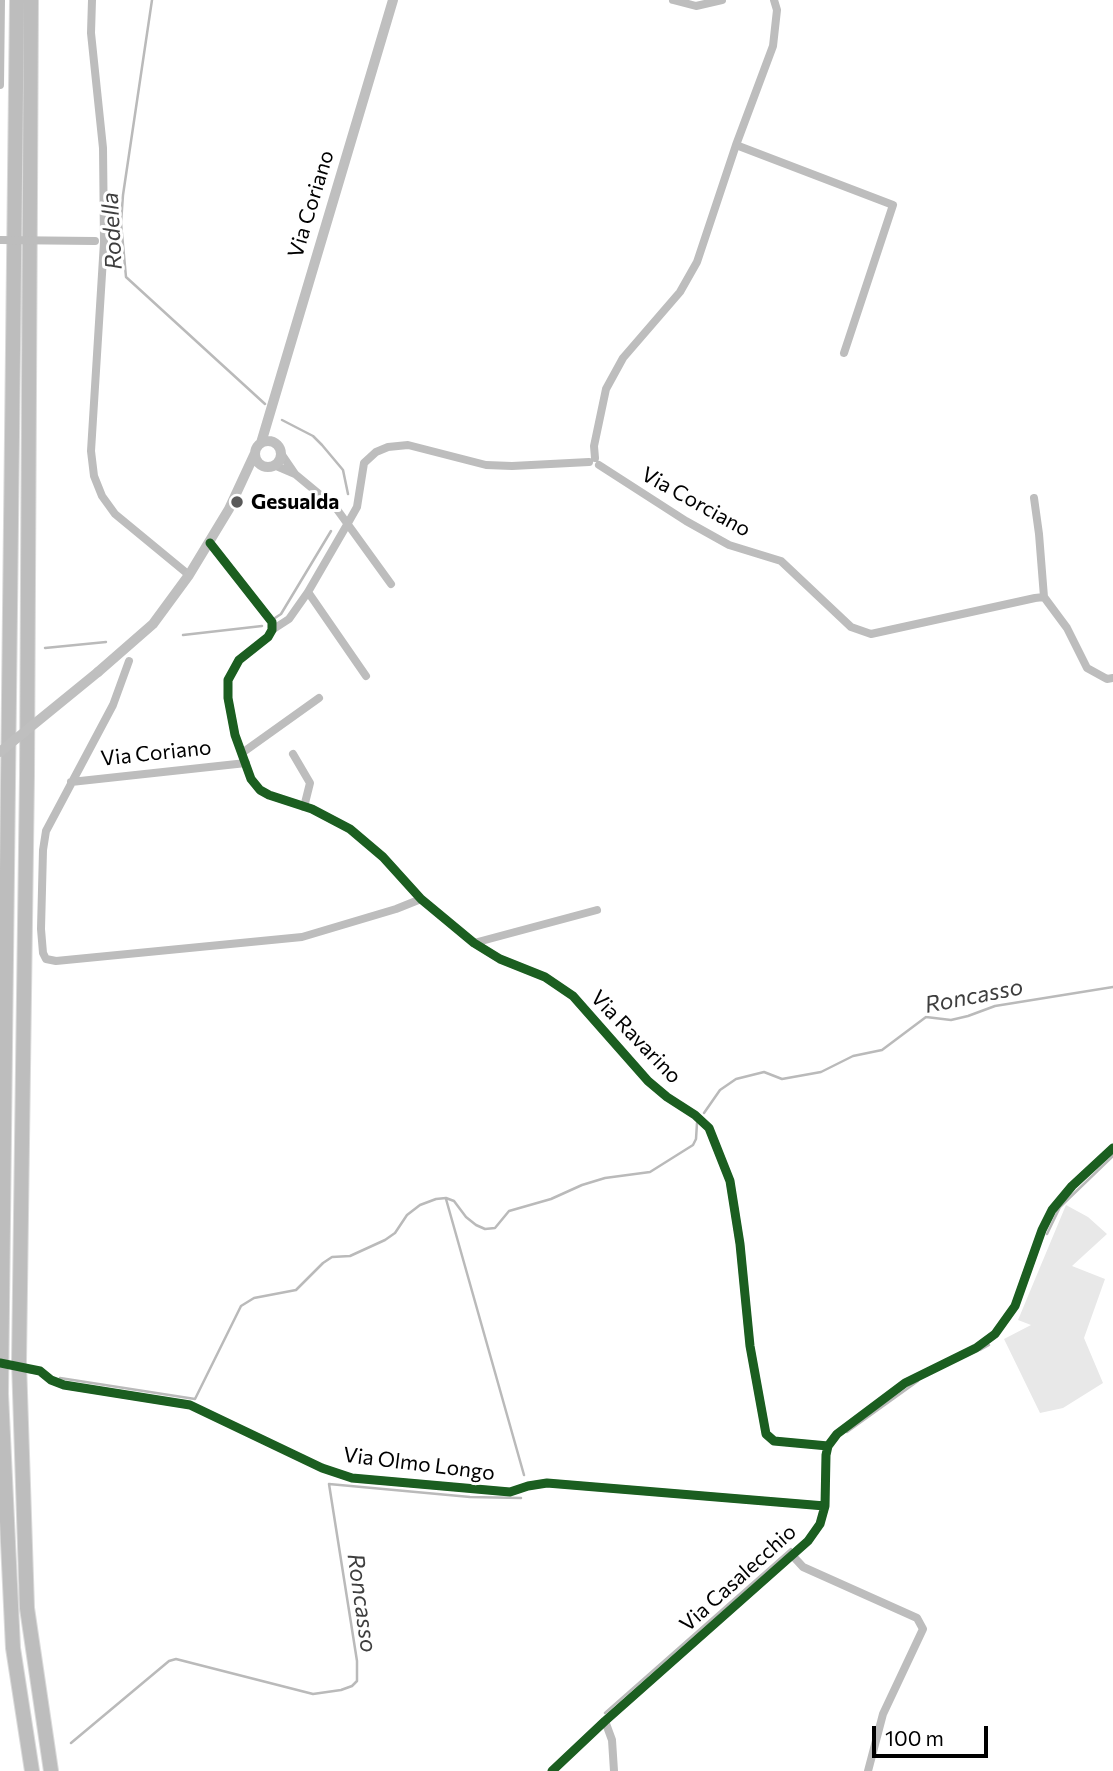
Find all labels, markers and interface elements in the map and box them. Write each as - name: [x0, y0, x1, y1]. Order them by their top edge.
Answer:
- street label: Via Coriano: [283, 147, 339, 261]
- water label: Rodella: [96, 192, 128, 270]
- street label: Via Corciano: [637, 462, 755, 542]
- place label: Gesualda: [251, 489, 339, 515]
- marker: Gesualda: [229, 494, 245, 510]
- street label: Via Coriano: [99, 735, 213, 771]
- water label: Roncasso: [922, 973, 1026, 1019]
- street label: Via Ravarino: [585, 985, 687, 1089]
- street label: Via Olmo Longo: [342, 1442, 496, 1486]
- street label: Via Casalecchio: [675, 1519, 801, 1637]
- water label: Roncasso: [341, 1552, 383, 1654]
- scale bar: [875, 1712, 990, 1756]
- text: 100 m: [885, 1725, 944, 1750]

